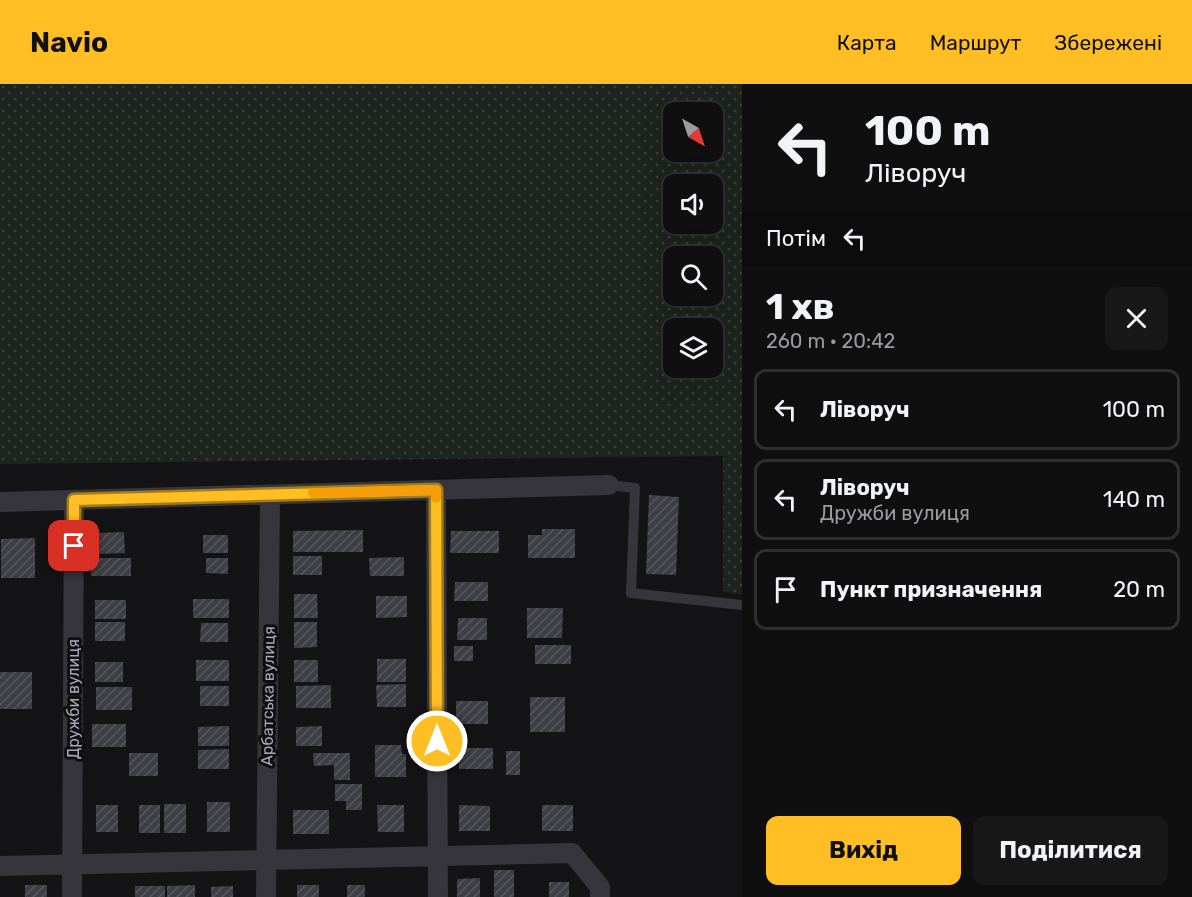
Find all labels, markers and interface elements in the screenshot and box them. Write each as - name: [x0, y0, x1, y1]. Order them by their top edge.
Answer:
- text: Navio: [30, 26, 108, 59]
- text: Карта: [837, 30, 897, 55]
- text: Маршрут: [930, 30, 1021, 55]
- text: Збережені: [1054, 30, 1162, 55]
- north arrow: [663, 102, 723, 162]
- map controls: [663, 102, 723, 378]
- text: 100 m: [865, 106, 990, 156]
- icon: left: [766, 108, 844, 186]
- text: Ліворуч: [865, 157, 966, 189]
- button: sound: [663, 174, 723, 234]
- icon: left: [838, 222, 871, 255]
- text: Потім: [766, 225, 826, 252]
- button: search: [663, 246, 723, 306]
- text: 1 хв: [766, 285, 835, 328]
- button: close: [1105, 287, 1168, 350]
- button: layers: [663, 318, 723, 378]
- text: 260 m · 20:42: [766, 329, 895, 353]
- icon: left: [769, 393, 802, 426]
- text: Ліворуч: [820, 396, 910, 423]
- text: 100 m: [1103, 396, 1165, 423]
- text: Ліворуч: [820, 474, 910, 501]
- icon: left: [769, 483, 802, 516]
- text: 140 m: [1103, 486, 1165, 513]
- text: Дружби вулиця: [820, 501, 970, 525]
- pin: [48, 520, 99, 571]
- icon: arrive: [57, 529, 90, 562]
- icon: arrive: [769, 573, 802, 606]
- text: Пункт призначення: [820, 576, 1042, 603]
- text: 20 m: [1113, 576, 1165, 603]
- street label: Арбатська вулиця: [257, 626, 279, 766]
- street label: Дружби вулиця: [64, 639, 83, 759]
- position arrow: [405, 709, 469, 773]
- button: Вихід: [766, 816, 961, 885]
- button: Поділитися: [973, 816, 1168, 885]

